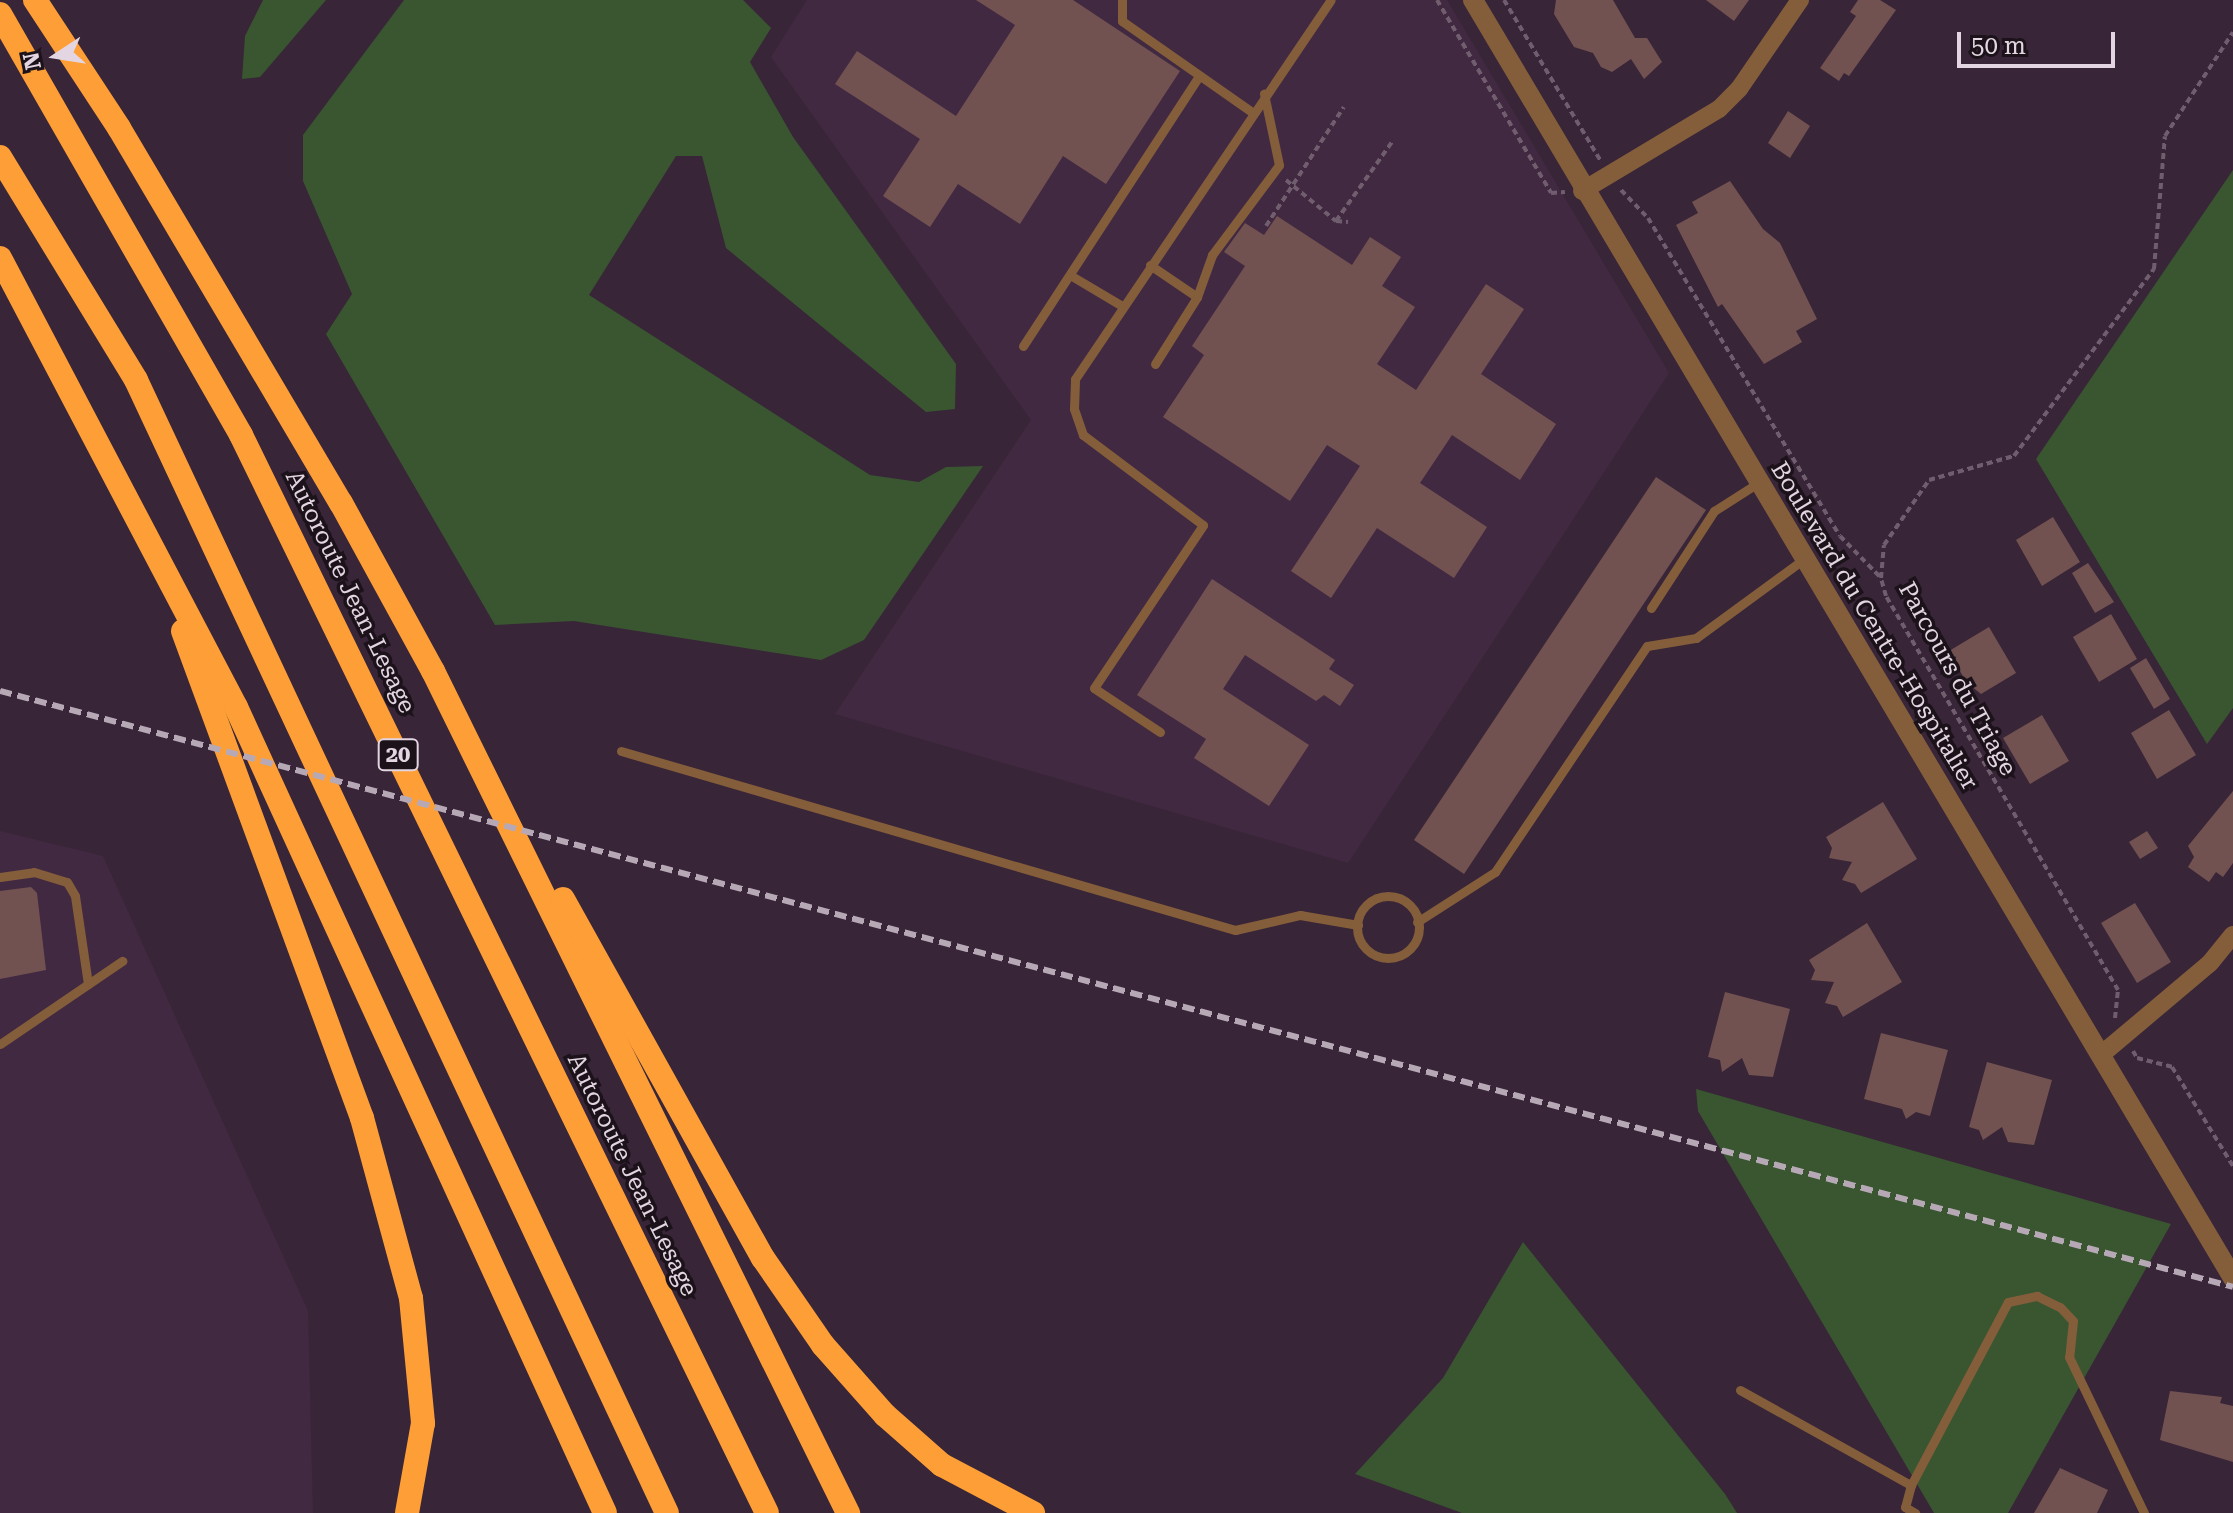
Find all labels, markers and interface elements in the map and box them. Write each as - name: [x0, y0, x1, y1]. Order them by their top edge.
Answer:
- north arrow: [16, 16, 96, 96]
- scale bar: [1961, 16, 2119, 66]
- text: 50 m: [1971, 32, 2026, 60]
- text: N: [18, 50, 46, 72]
- street label: Boulevard du Centre-Hospitalier: [1764, 457, 1984, 795]
- street label: Autoroute Jean-Lesage: [279, 466, 421, 718]
- street label: Parcours du Triage: [1892, 577, 2022, 781]
- road number: 20: [376, 737, 420, 773]
- street label: Autoroute Jean-Lesage: [561, 1049, 703, 1301]

